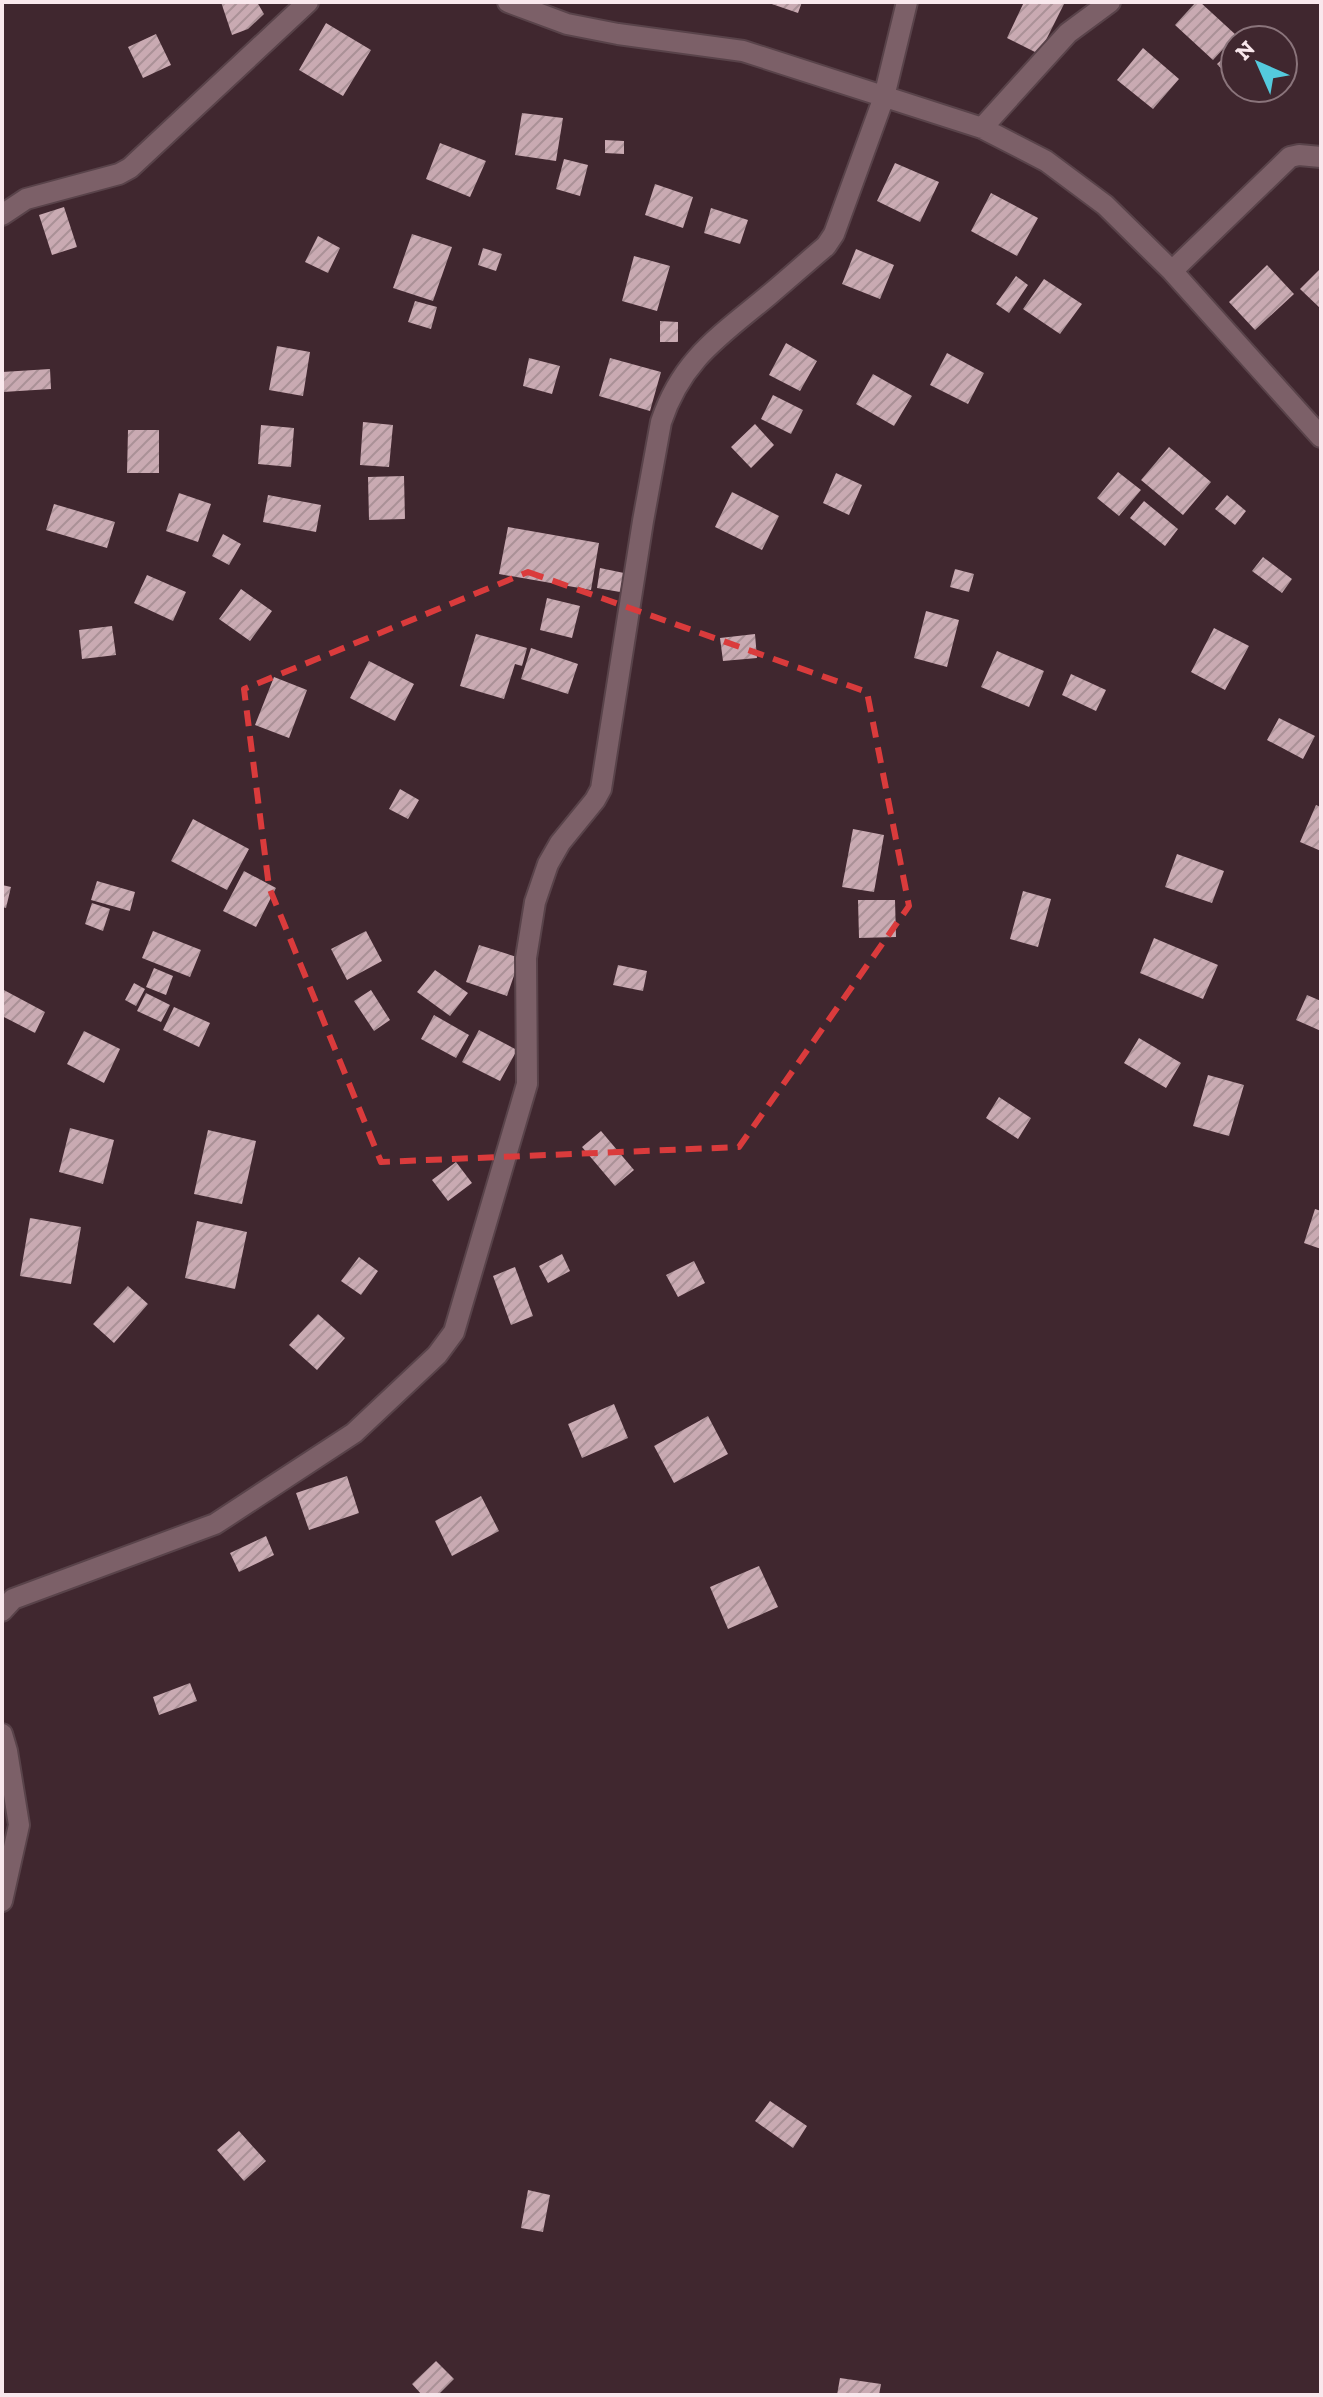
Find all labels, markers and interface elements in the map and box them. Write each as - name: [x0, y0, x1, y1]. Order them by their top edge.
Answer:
- north arrow: [1219, 24, 1299, 104]
- text: N: [1230, 35, 1261, 66]

